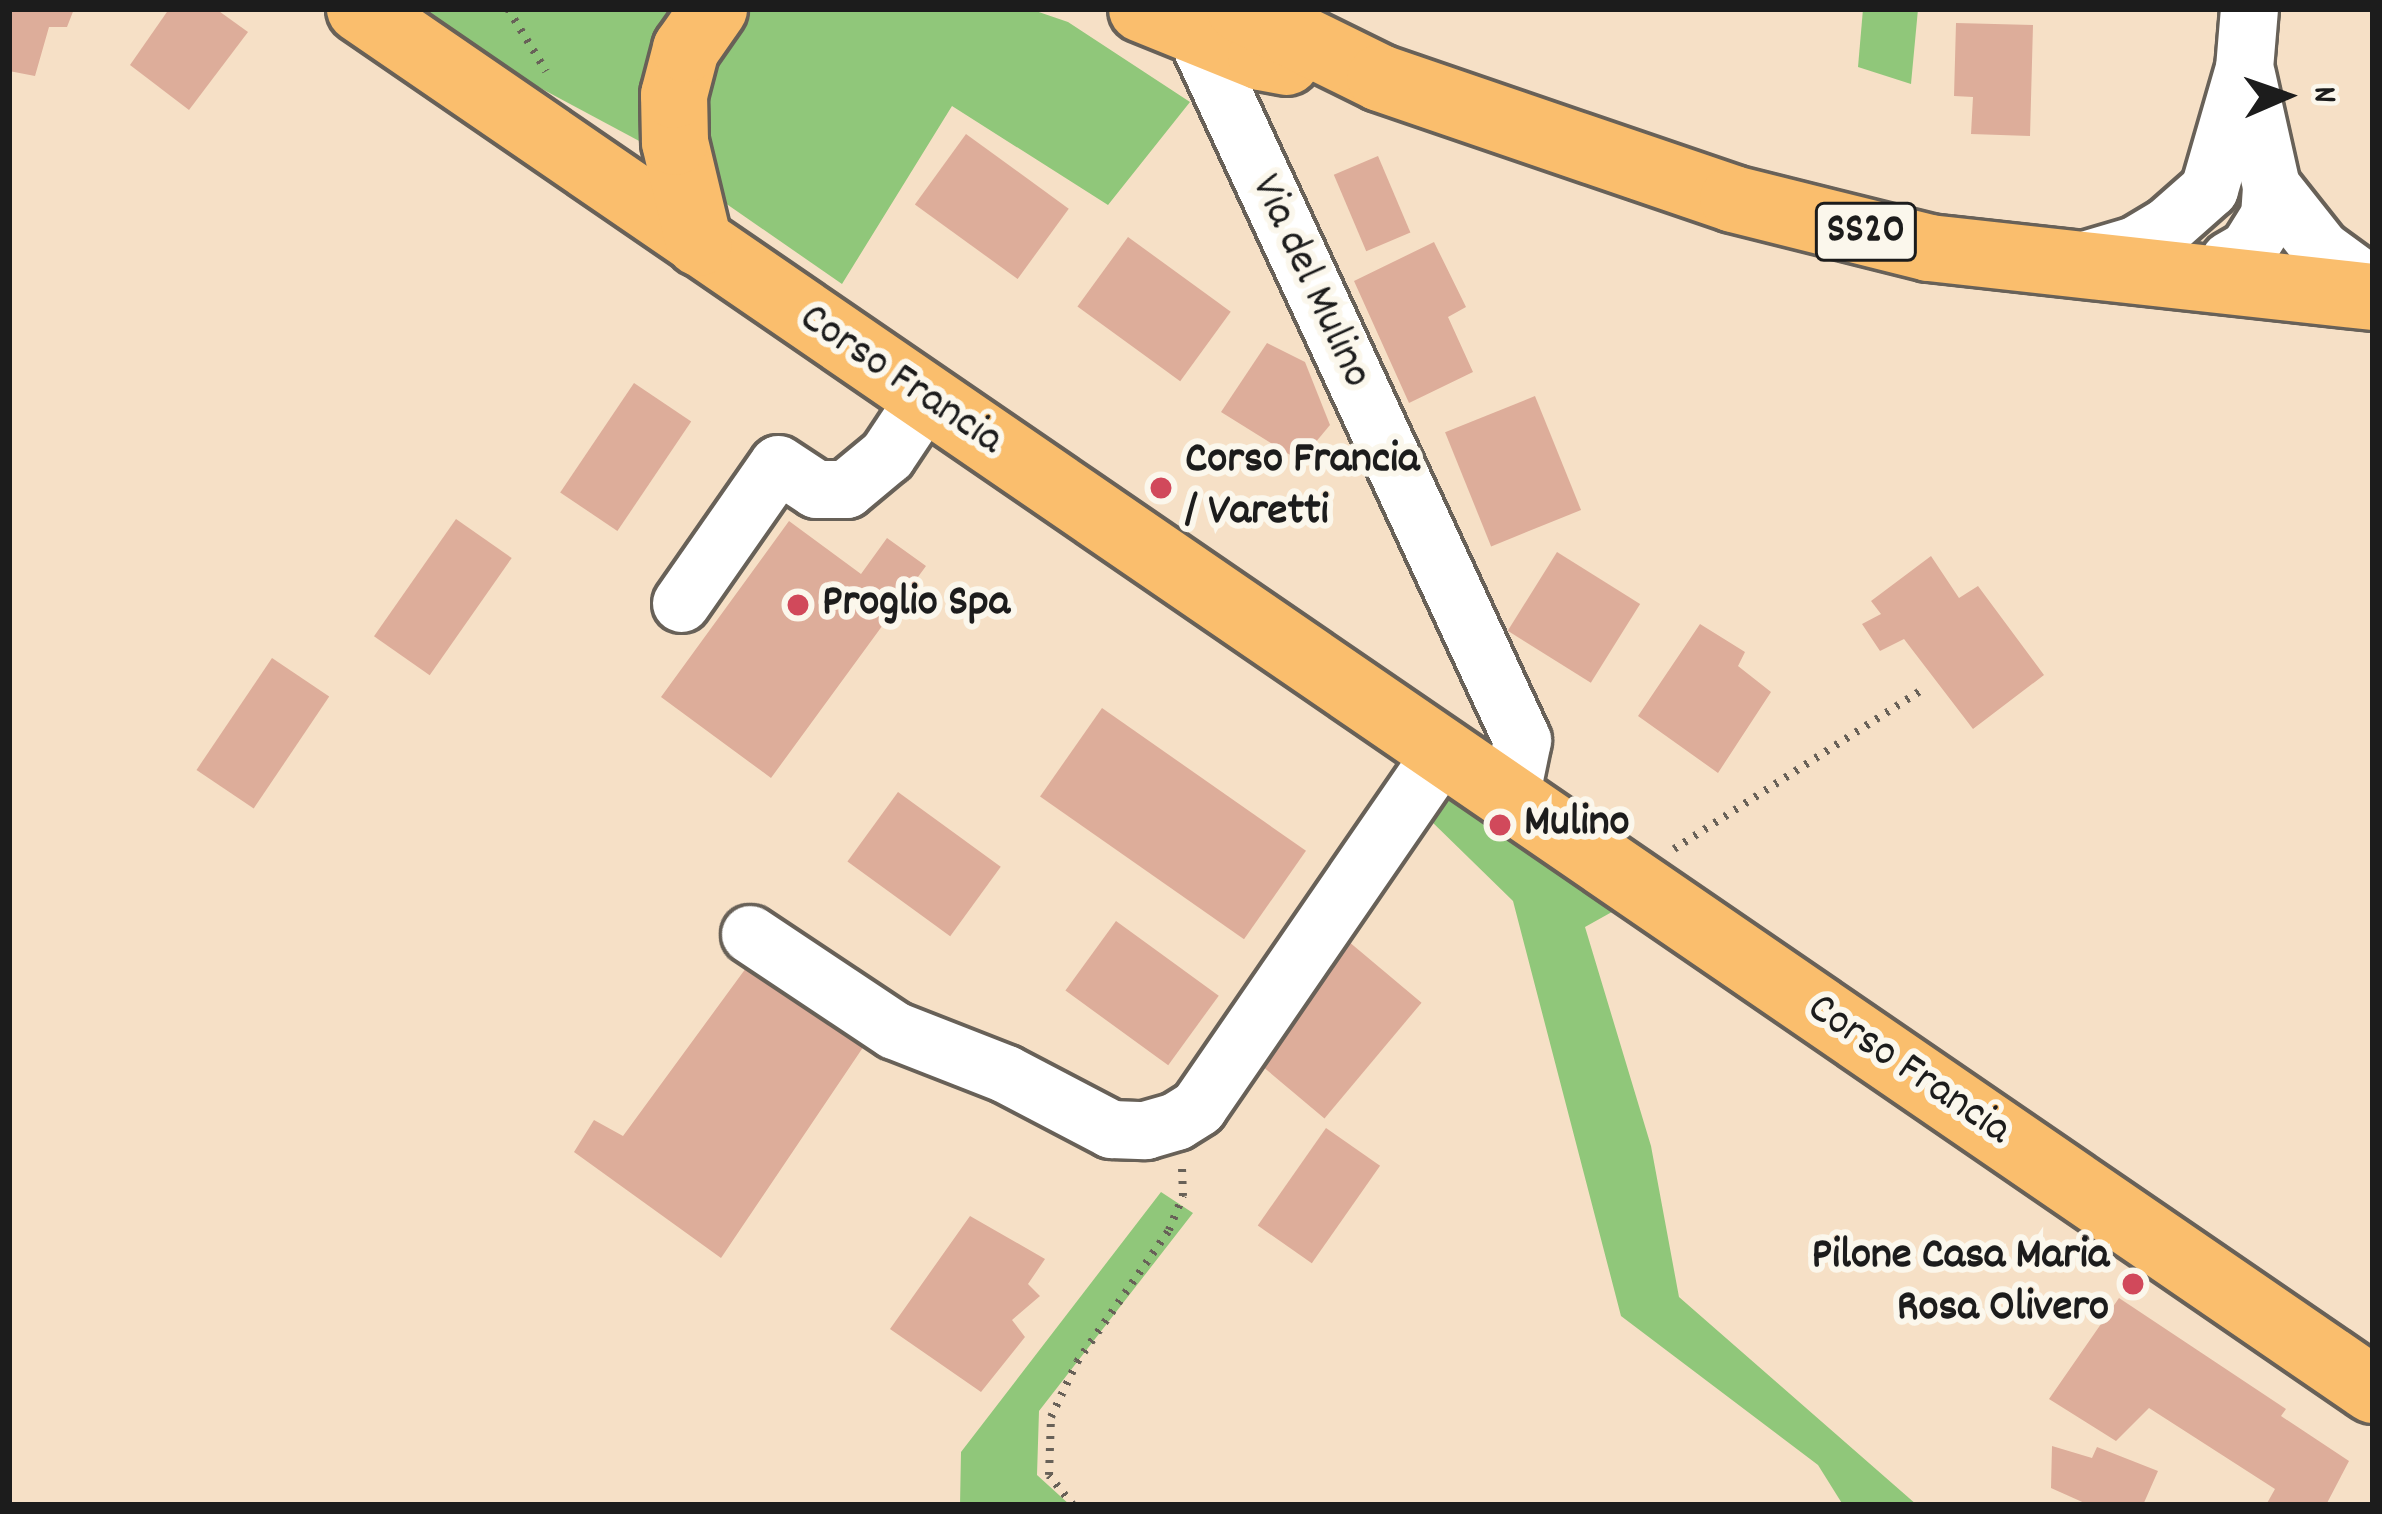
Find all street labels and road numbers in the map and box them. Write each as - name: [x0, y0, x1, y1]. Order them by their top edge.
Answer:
- street label: Via del Mulino: [1236, 167, 1382, 397]
- road number: SS20: [1812, 196, 1920, 268]
- street label: Corso Francia: [788, 293, 1012, 469]
- street label: Corso Francia: [1796, 983, 2020, 1159]

